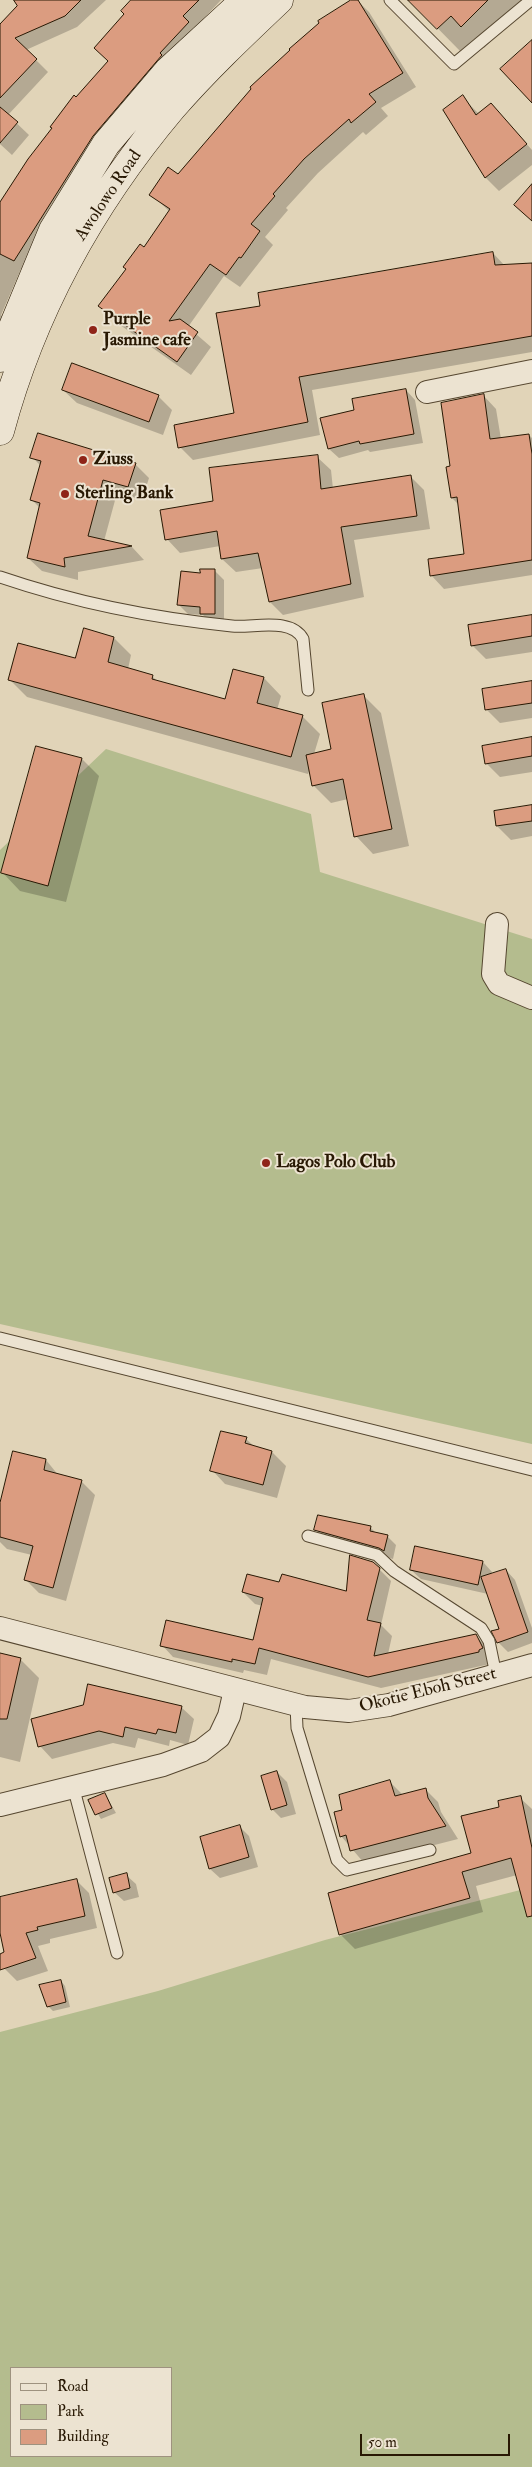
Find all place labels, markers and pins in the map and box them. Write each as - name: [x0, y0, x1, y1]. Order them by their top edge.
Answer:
- place label: Purple Jasmine cafe: [103, 309, 191, 352]
- marker: Purple Jasmine cafe: [87, 324, 99, 336]
- place label: Ziuss: [93, 449, 133, 471]
- marker: Ziuss: [77, 454, 89, 466]
- place label: Sterling Bank: [75, 483, 173, 505]
- marker: Sterling Bank: [59, 488, 71, 500]
- place label: Lagos Polo Club: [276, 1152, 395, 1174]
- marker: Lagos Polo Club: [260, 1157, 272, 1169]

